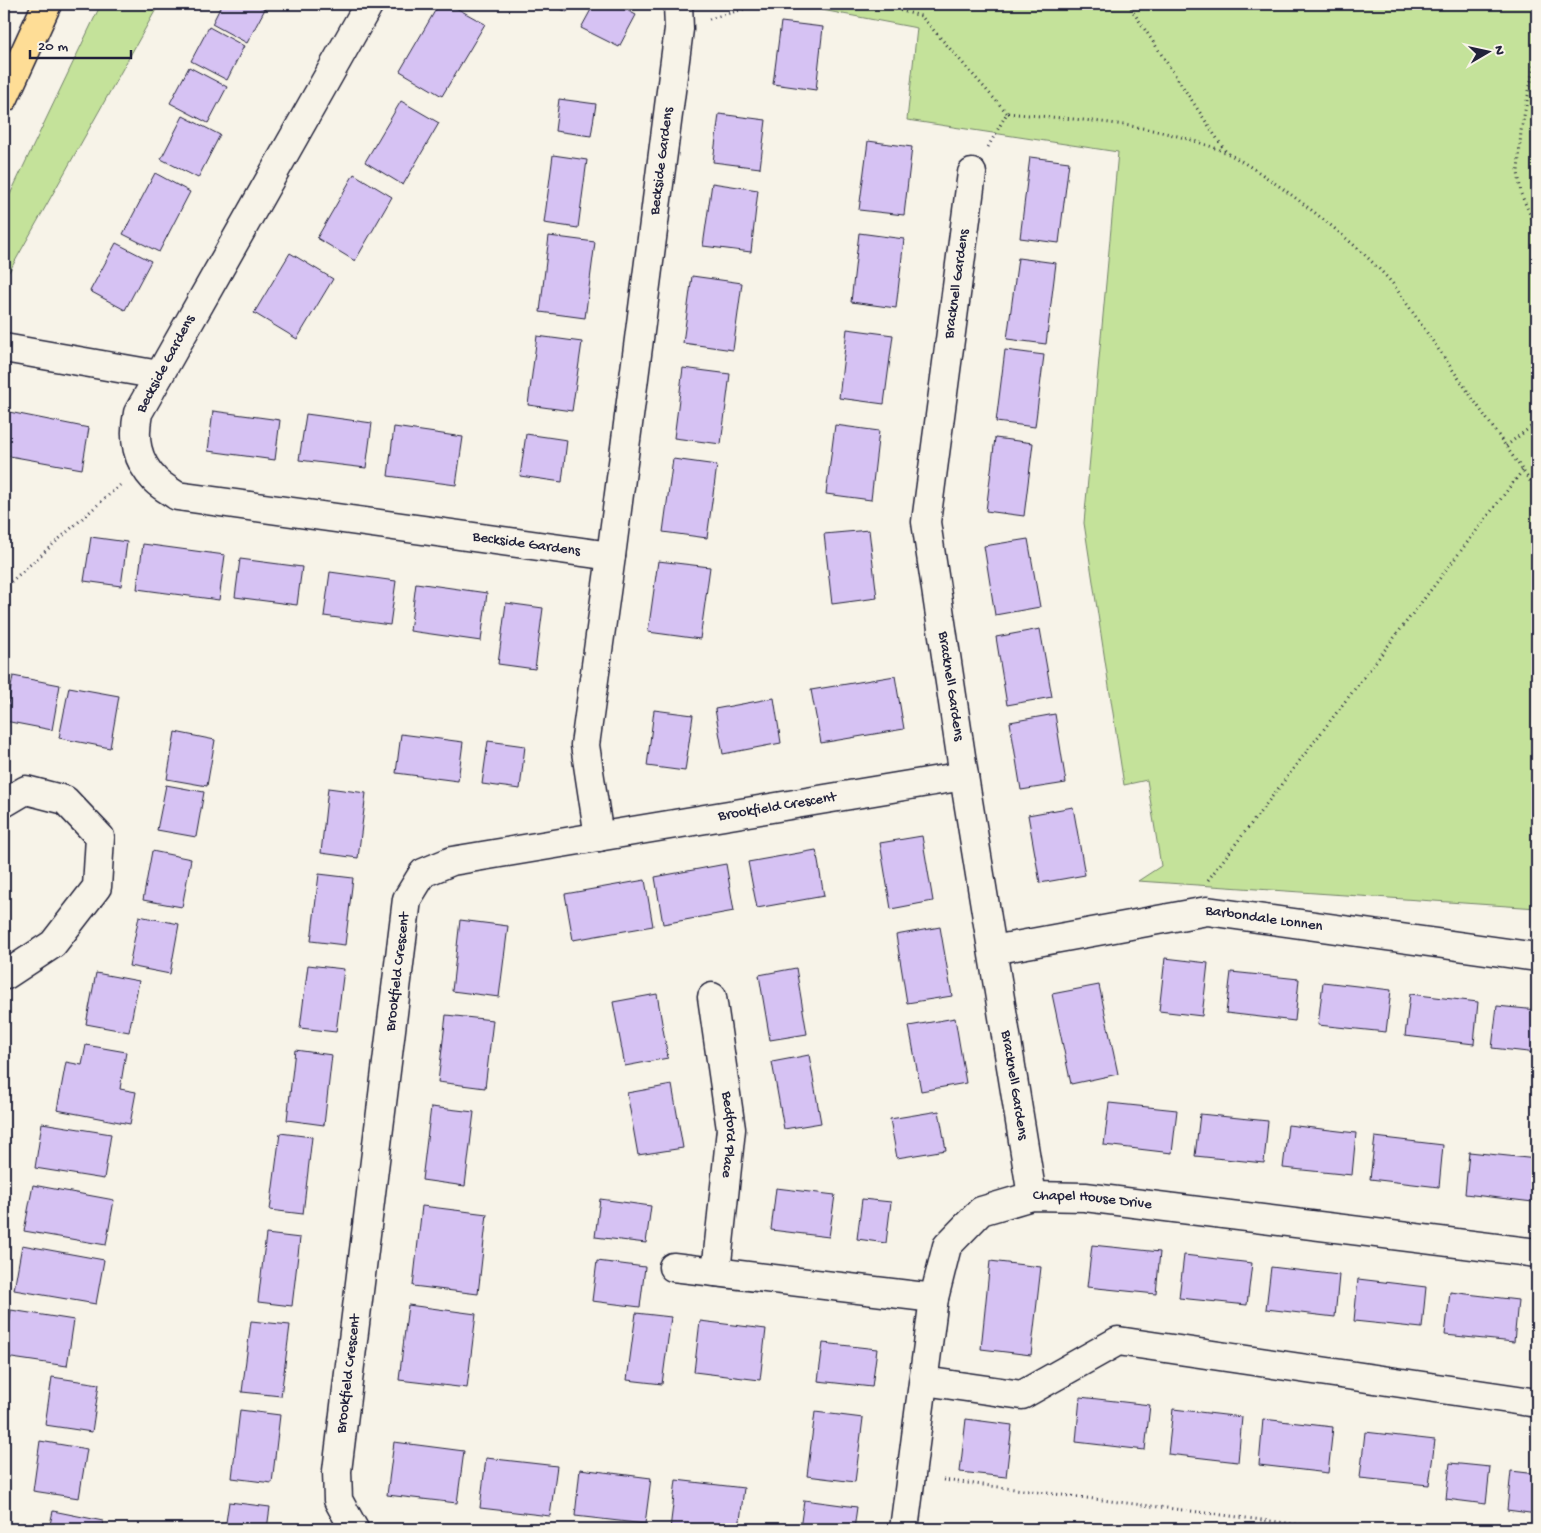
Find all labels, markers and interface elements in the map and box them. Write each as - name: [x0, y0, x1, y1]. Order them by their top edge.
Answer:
- scale bar: [30, 28, 131, 60]
- north arrow: [1464, 28, 1514, 78]
- text: 20 m: [38, 38, 68, 56]
- text: N: [1489, 45, 1507, 56]
- street label: Beckside Gardens: [646, 106, 678, 217]
- street label: Bracknell Gardens: [940, 228, 974, 341]
- street label: Beckside Gardens: [132, 312, 200, 417]
- street label: Beckside Gardens: [471, 528, 582, 561]
- street label: Bracknell Gardens: [933, 629, 968, 743]
- street label: Brookfield Crescent: [716, 788, 839, 826]
- street label: Barbondale Lonnen: [1203, 902, 1324, 936]
- street label: Brookfield Crescent: [382, 910, 414, 1033]
- street label: Bracknell Gardens: [996, 1028, 1032, 1142]
- street label: Bedford Place: [717, 1089, 740, 1179]
- street label: Chapel House Drive: [1033, 1187, 1153, 1214]
- street label: Brookfield Crescent: [333, 1312, 365, 1435]

